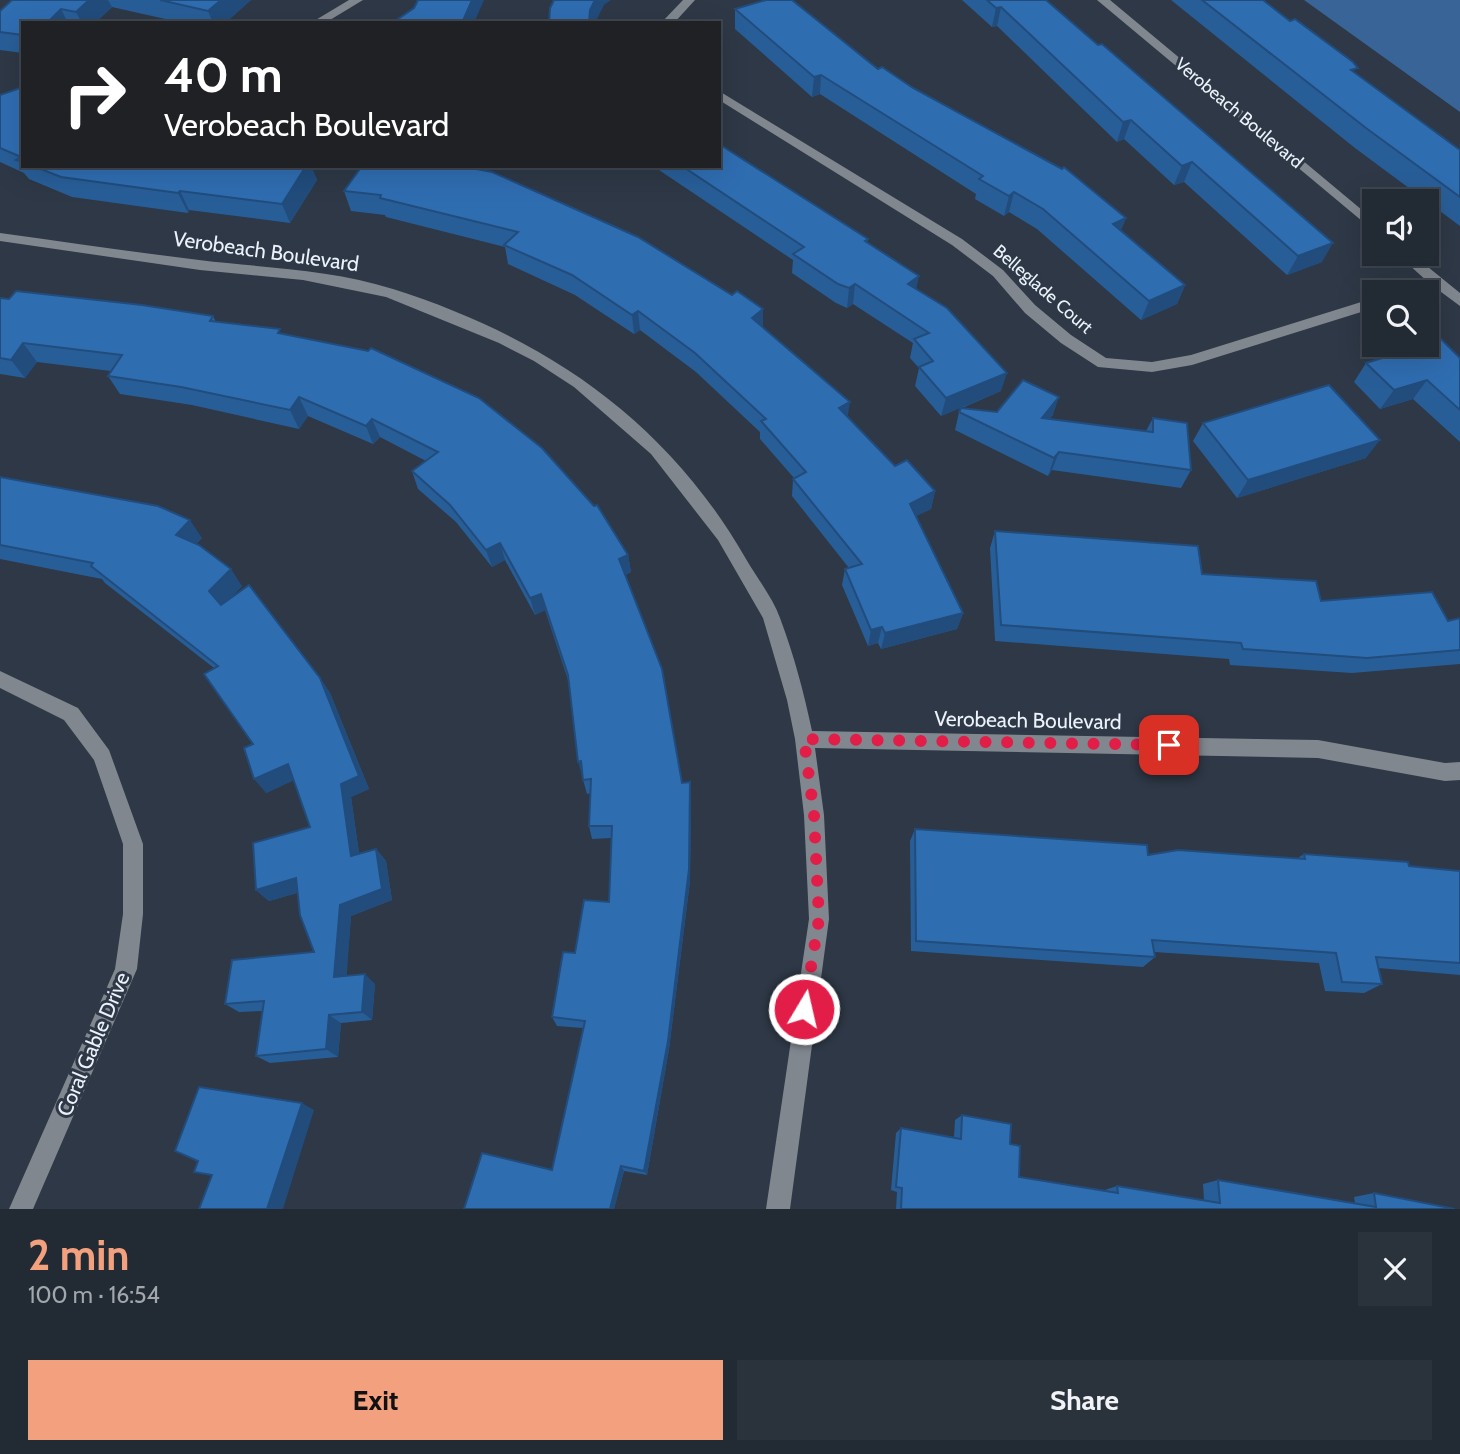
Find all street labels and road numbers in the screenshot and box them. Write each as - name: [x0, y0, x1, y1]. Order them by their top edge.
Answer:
- street label: Verobeach Boulevard: [1170, 53, 1308, 173]
- street label: Verobeach Boulevard: [172, 226, 360, 276]
- street label: Belleglade Court: [989, 240, 1097, 338]
- street label: Verobeach Boulevard: [934, 706, 1122, 734]
- street label: Coral Gable Drive: [51, 968, 135, 1120]

